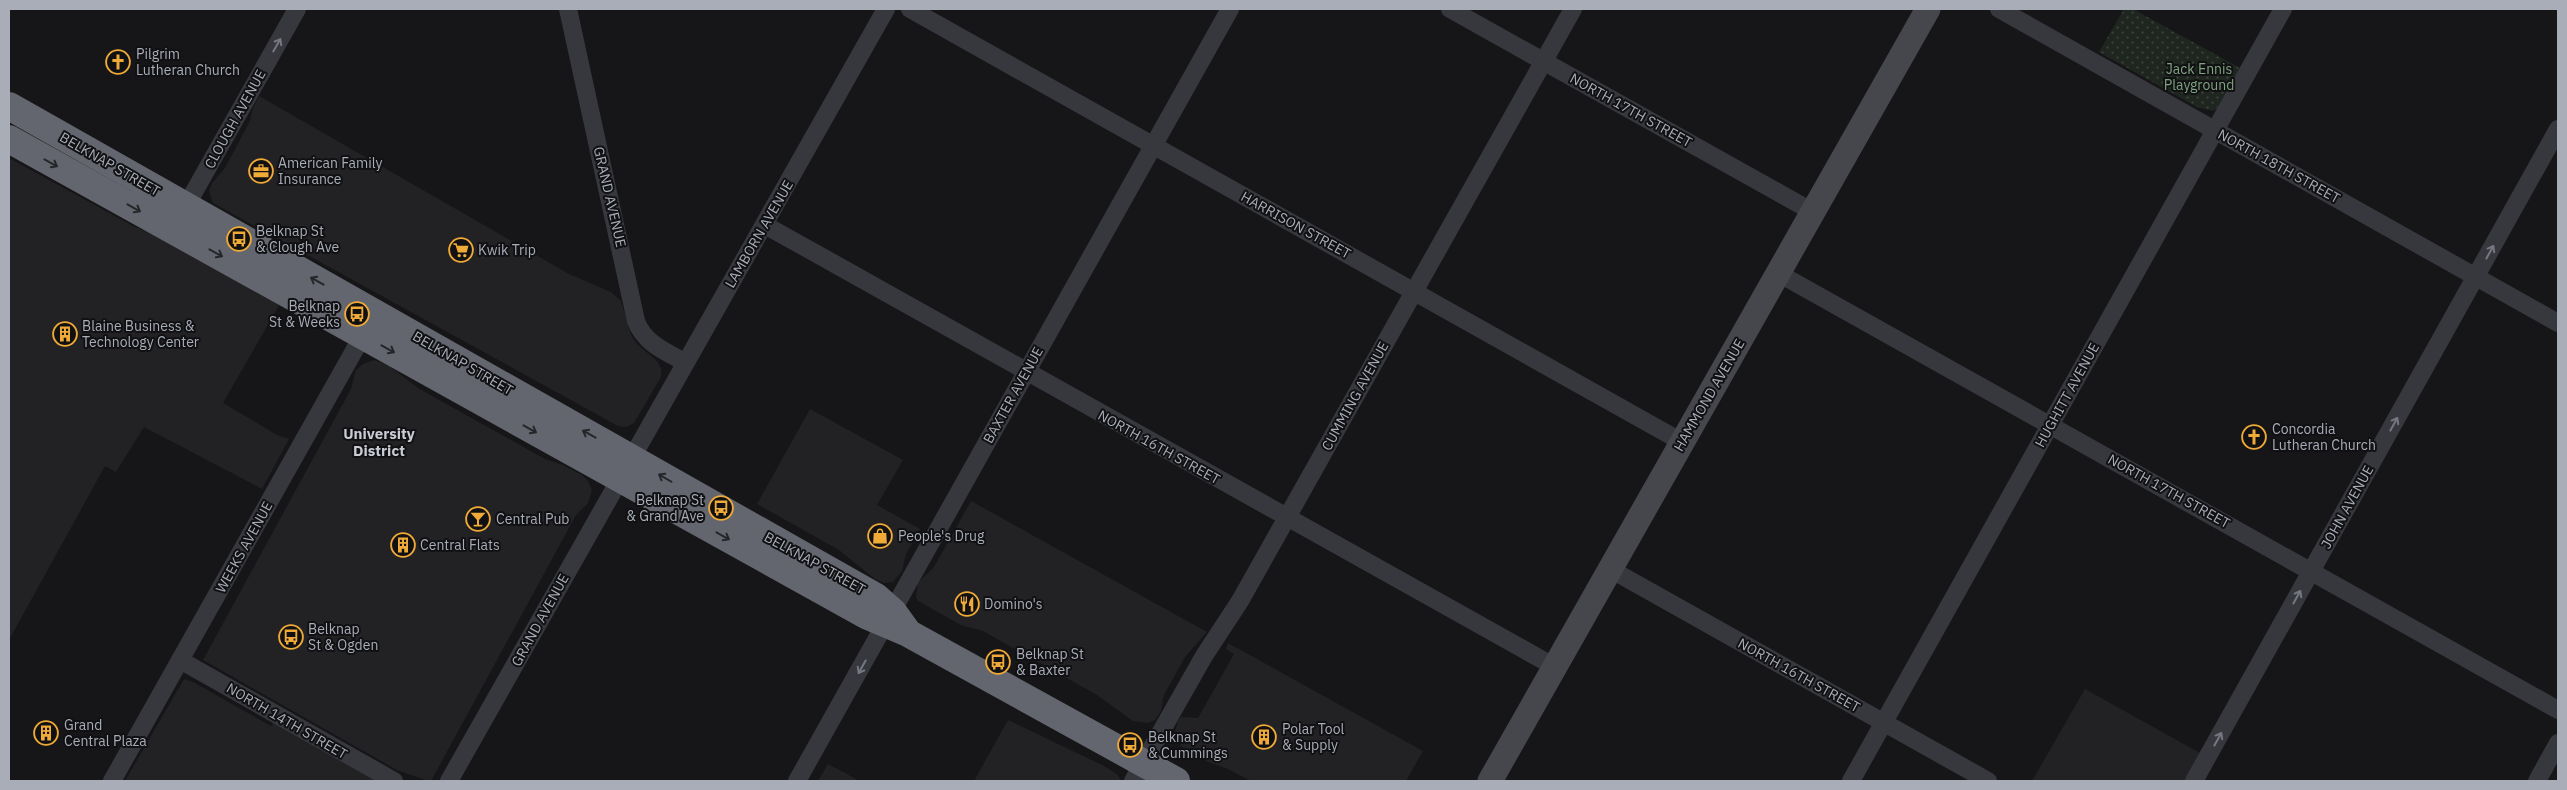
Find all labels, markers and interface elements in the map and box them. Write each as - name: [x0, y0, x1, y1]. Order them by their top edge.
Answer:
- one-way arrow: [272, 39, 282, 53]
- place label: Pilgrim Lutheran Church: [136, 45, 240, 79]
- church icon: Pilgrim Lutheran Church: [105, 49, 131, 75]
- park label: Jack Ennis Playground: [2164, 60, 2234, 94]
- street label: CLOUGH AVENUE: [200, 66, 270, 172]
- street label: NORTH 17TH STREET: [1567, 69, 1695, 151]
- street label: NORTH 18TH STREET: [2215, 125, 2343, 207]
- street label: BELKNAP STREET: [57, 128, 163, 200]
- street label: GRAND AVENUE: [590, 145, 630, 249]
- place label: American Family Insurance: [278, 154, 382, 188]
- one-way arrow: [44, 158, 58, 168]
- office icon: American Family Insurance: [248, 158, 274, 184]
- street label: LAMBORN AVENUE: [721, 177, 797, 291]
- street label: HARRISON STREET: [1238, 187, 1354, 263]
- one-way arrow: [126, 203, 140, 213]
- place label: Belknap St & Clough Ave: [256, 222, 339, 256]
- bus stop icon: Belknap St & Clough Ave: [226, 226, 252, 252]
- supermarket icon: Kwik Trip: [448, 237, 474, 263]
- place label: Kwik Trip: [478, 241, 536, 259]
- one-way arrow: [2486, 245, 2495, 260]
- one-way arrow: [208, 248, 223, 258]
- one-way arrow: [310, 276, 325, 286]
- place label: Belknap St & Weeks: [269, 297, 340, 331]
- bus stop icon: Belknap St & Weeks: [344, 301, 370, 327]
- place label: Blaine Business & Technology Center: [82, 317, 199, 351]
- building icon: Blaine Business & Technology Center: [52, 321, 78, 347]
- street label: BELKNAP STREET: [410, 327, 516, 399]
- street label: HAMMOND AVENUE: [1670, 336, 1748, 454]
- street label: CUMMING AVENUE: [1318, 338, 1392, 454]
- street label: HUGHITT AVENUE: [2031, 340, 2103, 450]
- street label: BAXTER AVENUE: [979, 344, 1047, 446]
- one-way arrow: [380, 345, 395, 355]
- street label: NORTH 16TH STREET: [1095, 406, 1223, 488]
- one-way arrow: [2389, 418, 2399, 432]
- place label: Concordia Lutheran Church: [2272, 420, 2376, 454]
- district label: University District: [343, 424, 415, 460]
- one-way arrow: [523, 424, 538, 434]
- church icon: Concordia Lutheran Church: [2241, 424, 2267, 450]
- one-way arrow: [581, 429, 596, 439]
- street label: NORTH 17TH STREET: [2105, 450, 2233, 532]
- street label: JOHN AVENUE: [2317, 462, 2377, 552]
- one-way arrow: [658, 473, 673, 483]
- place label: Belknap St & Grand Ave: [626, 491, 704, 525]
- bus stop icon: Belknap St & Grand Ave: [708, 495, 734, 521]
- street label: WEEKS AVENUE: [211, 498, 277, 596]
- bar icon: Central Pub: [465, 506, 491, 532]
- place label: Central Pub: [496, 510, 569, 528]
- shop icon: People's Drug: [867, 523, 893, 549]
- place label: People's Drug: [898, 527, 985, 545]
- street label: BELKNAP STREET: [761, 528, 869, 598]
- one-way arrow: [715, 531, 730, 541]
- building icon: Central Flats: [390, 532, 416, 558]
- place label: Central Flats: [420, 536, 500, 554]
- street label: GRAND AVENUE: [507, 571, 573, 669]
- one-way arrow: [2292, 589, 2302, 604]
- restaurant icon: Domino's: [954, 591, 980, 617]
- place label: Domino's: [984, 595, 1043, 613]
- place label: Belknap St & Ogden: [308, 620, 378, 654]
- bus stop icon: Belknap St & Ogden: [278, 624, 304, 650]
- street label: NORTH 16TH STREET: [1735, 634, 1863, 716]
- place label: Belknap St & Baxter: [1016, 645, 1084, 679]
- bus stop icon: Belknap St & Baxter: [985, 649, 1011, 675]
- one-way arrow: [856, 659, 866, 673]
- street label: NORTH 14TH STREET: [223, 679, 351, 763]
- place label: Grand Central Plaza: [64, 716, 147, 750]
- building icon: Grand Central Plaza: [33, 720, 59, 746]
- place label: Polar Tool & Supply: [1282, 720, 1345, 754]
- building icon: Polar Tool & Supply: [1251, 724, 1277, 750]
- place label: Belknap St & Cummings: [1148, 728, 1228, 762]
- one-way arrow: [2213, 731, 2223, 746]
- bus stop icon: Belknap St & Cummings: [1117, 732, 1143, 758]

